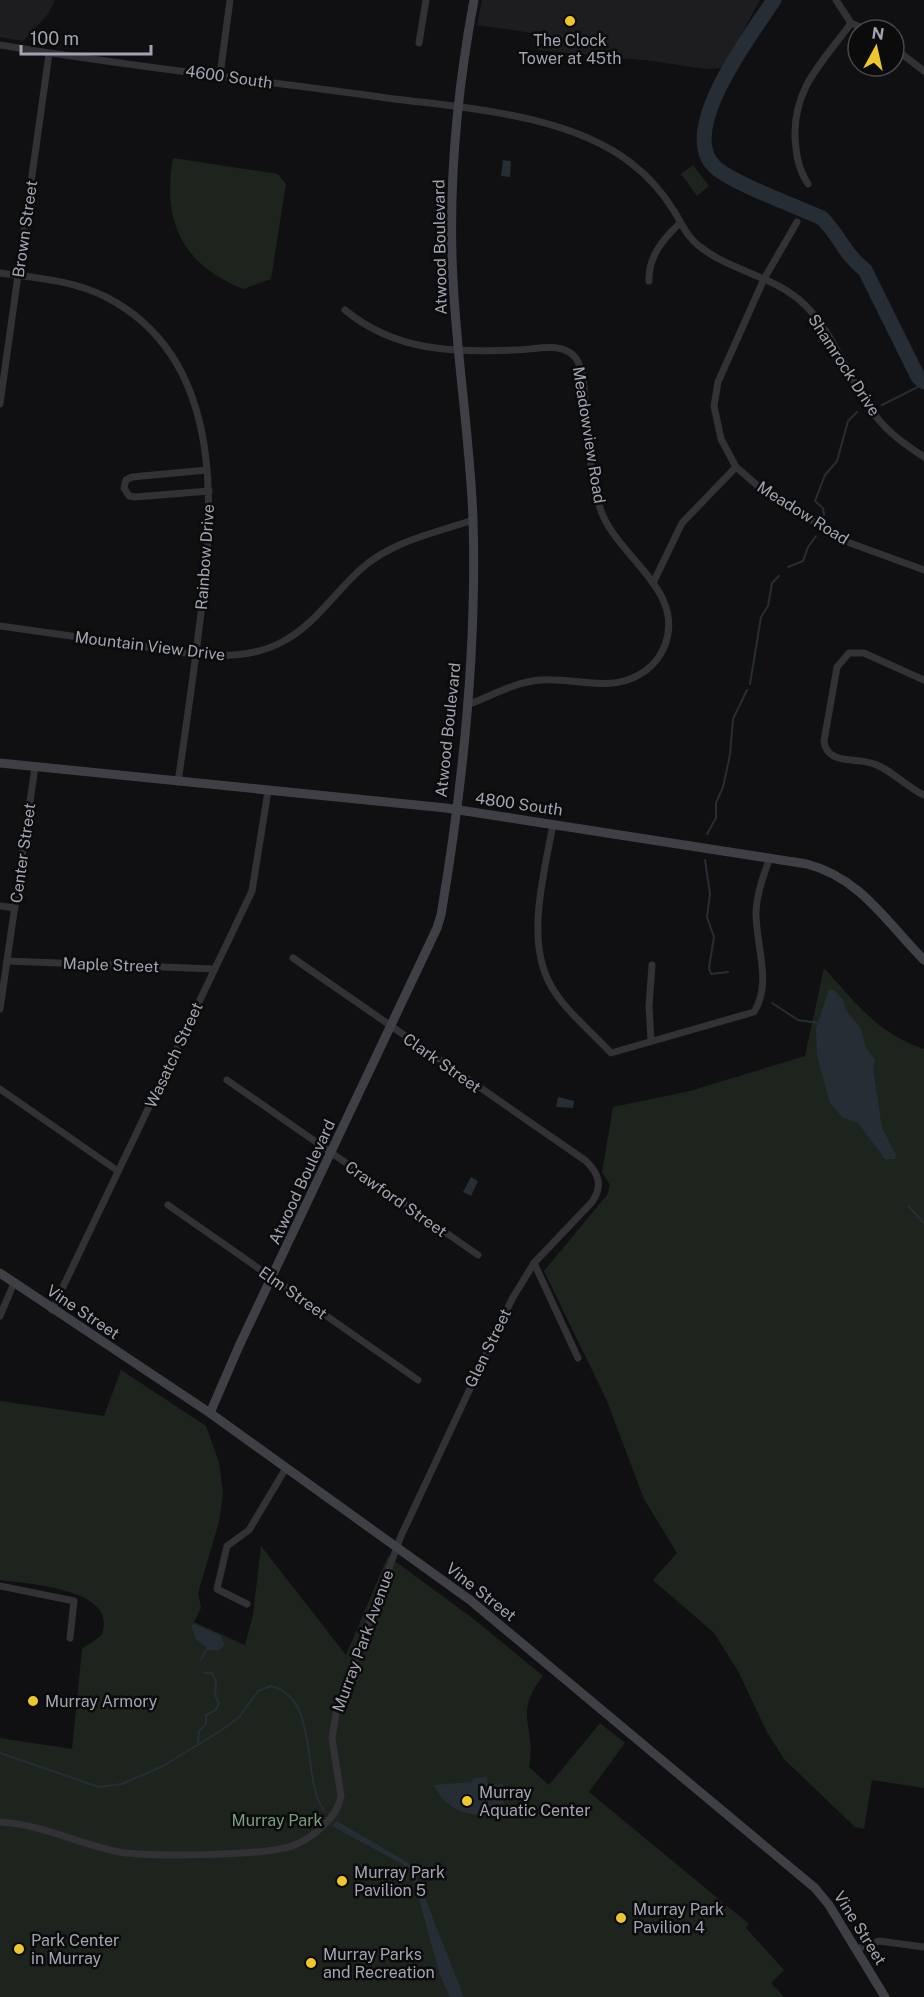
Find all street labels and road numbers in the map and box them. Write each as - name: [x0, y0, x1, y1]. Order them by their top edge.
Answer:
- street label: 4600 South: [184, 61, 274, 93]
- street label: Brown Street: [9, 179, 41, 279]
- street label: Atwood Boulevard: [429, 179, 451, 315]
- street label: Shamrock Drive: [804, 311, 884, 419]
- street label: Meadowview Road: [569, 365, 609, 505]
- street label: Meadow Road: [754, 477, 852, 549]
- street label: Rainbow Drive: [192, 504, 218, 610]
- street label: Mountain View Drive: [74, 627, 226, 665]
- street label: Atwood Boulevard: [431, 662, 465, 798]
- street label: 4800 South: [474, 788, 564, 820]
- street label: Center Street: [7, 802, 39, 904]
- street label: Maple Street: [62, 954, 160, 976]
- street label: Wasatch Street: [141, 999, 207, 1111]
- street label: Clark Street: [399, 1029, 485, 1097]
- street label: Atwood Boulevard: [265, 1117, 339, 1247]
- street label: Crawford Street: [342, 1157, 450, 1241]
- street label: Elm Street: [255, 1263, 331, 1323]
- street label: Vine Street: [43, 1281, 123, 1343]
- street label: Glen Street: [461, 1306, 515, 1390]
- street label: Vine Street: [442, 1559, 520, 1625]
- street label: Murray Park Avenue: [328, 1567, 398, 1715]
- street label: Vine Street: [830, 1888, 890, 1968]

